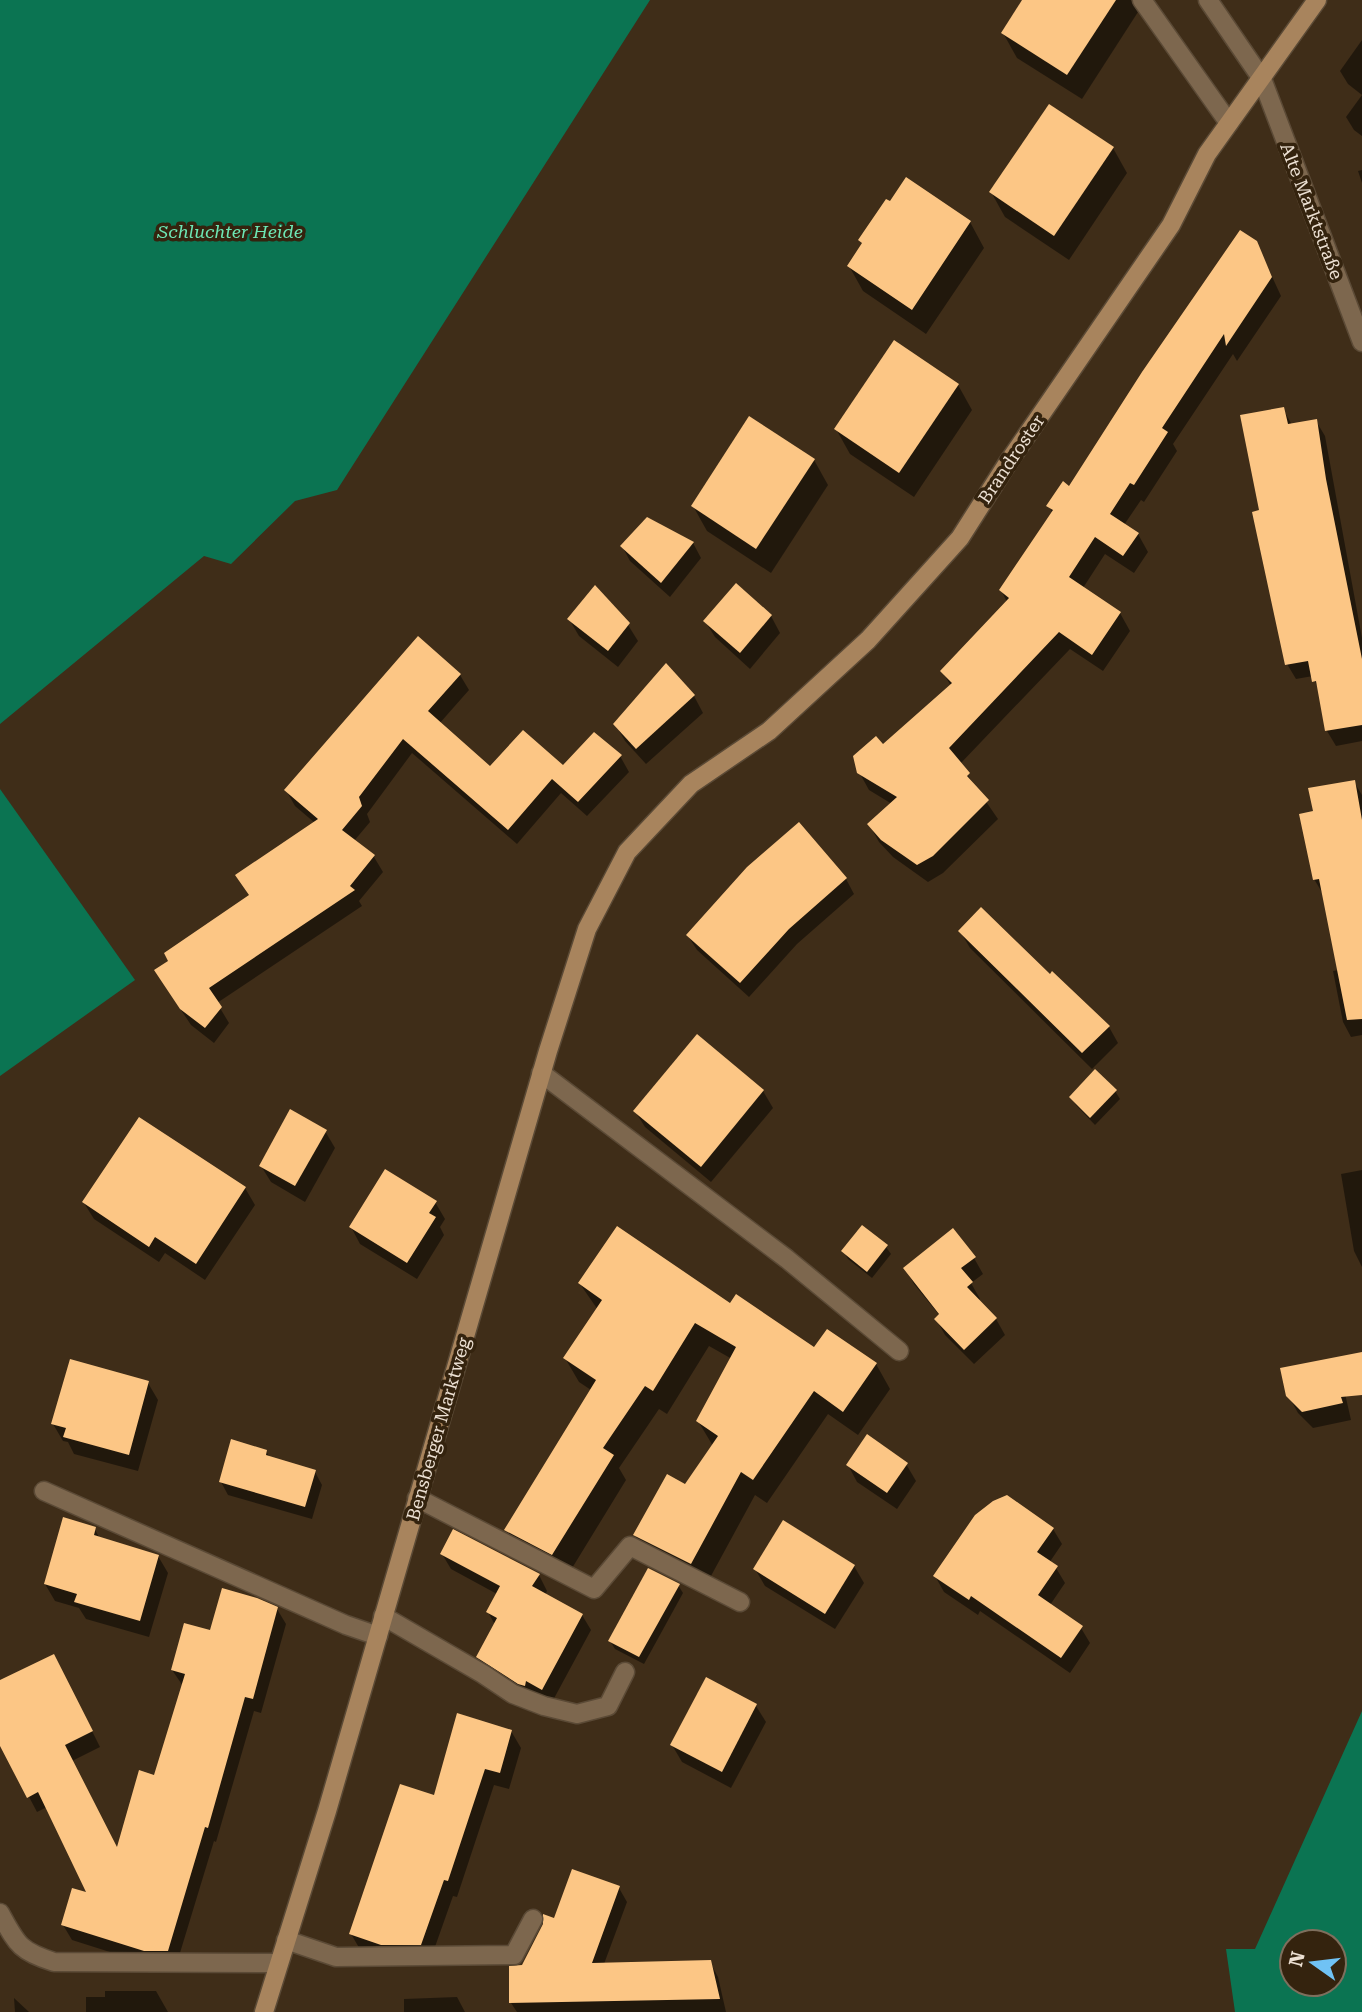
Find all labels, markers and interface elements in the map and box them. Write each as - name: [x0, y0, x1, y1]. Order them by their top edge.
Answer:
- street label: Alte Marktstraße: [1276, 140, 1348, 283]
- park label: Schluchter Heide: [156, 221, 303, 242]
- street label: Brandroster: [974, 411, 1048, 507]
- street label: Bensberger Marktweg: [402, 1334, 474, 1523]
- north arrow: [1278, 1928, 1348, 1998]
- text: N: [1284, 1949, 1310, 1969]

